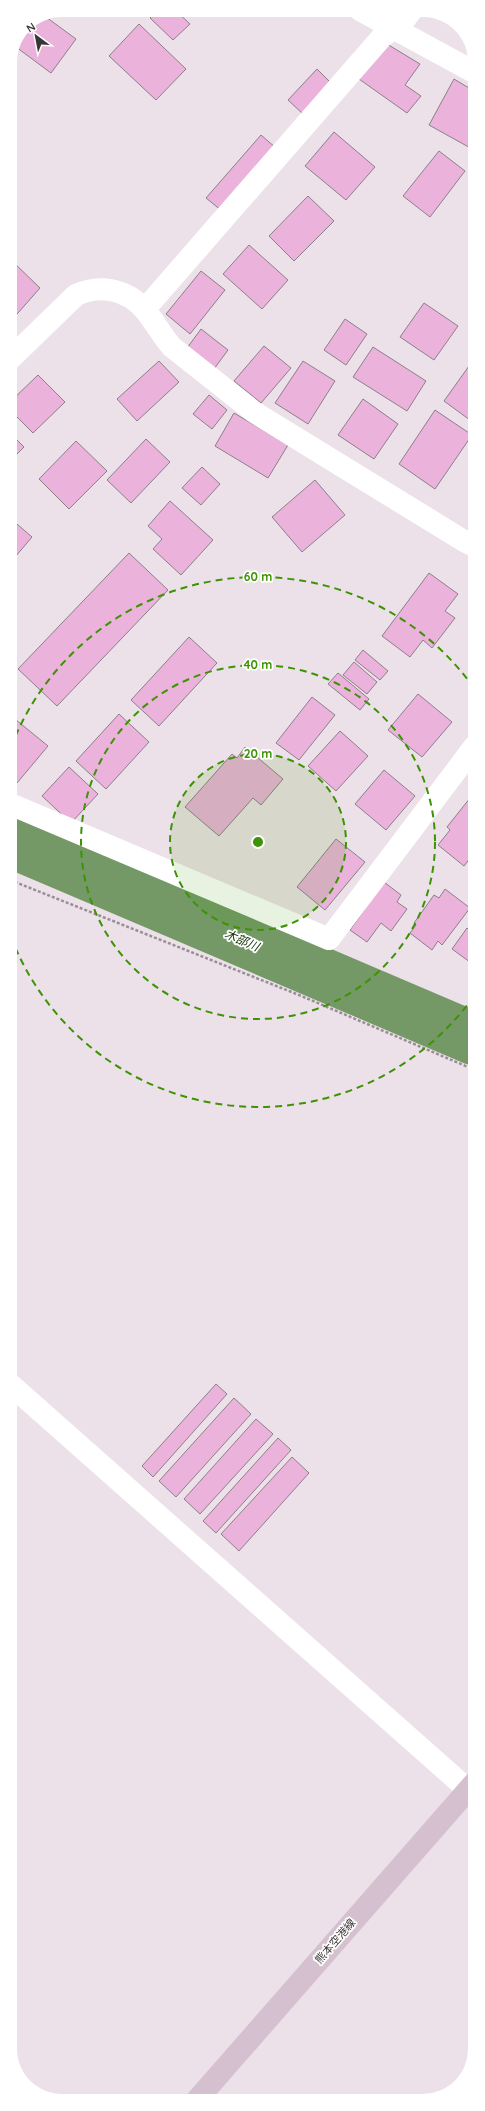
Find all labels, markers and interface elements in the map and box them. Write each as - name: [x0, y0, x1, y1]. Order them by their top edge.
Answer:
- north arrow: [16, 16, 56, 56]
- text: N: [24, 19, 38, 36]
- text: 60 m: [244, 569, 272, 584]
- text: 40 m: [244, 657, 272, 672]
- text: 20 m: [244, 746, 272, 761]
- centre of rings: [251, 835, 265, 849]
- water label: 木部川: [222, 926, 263, 955]
- street label: 熊本空港線: [312, 1916, 358, 1966]

